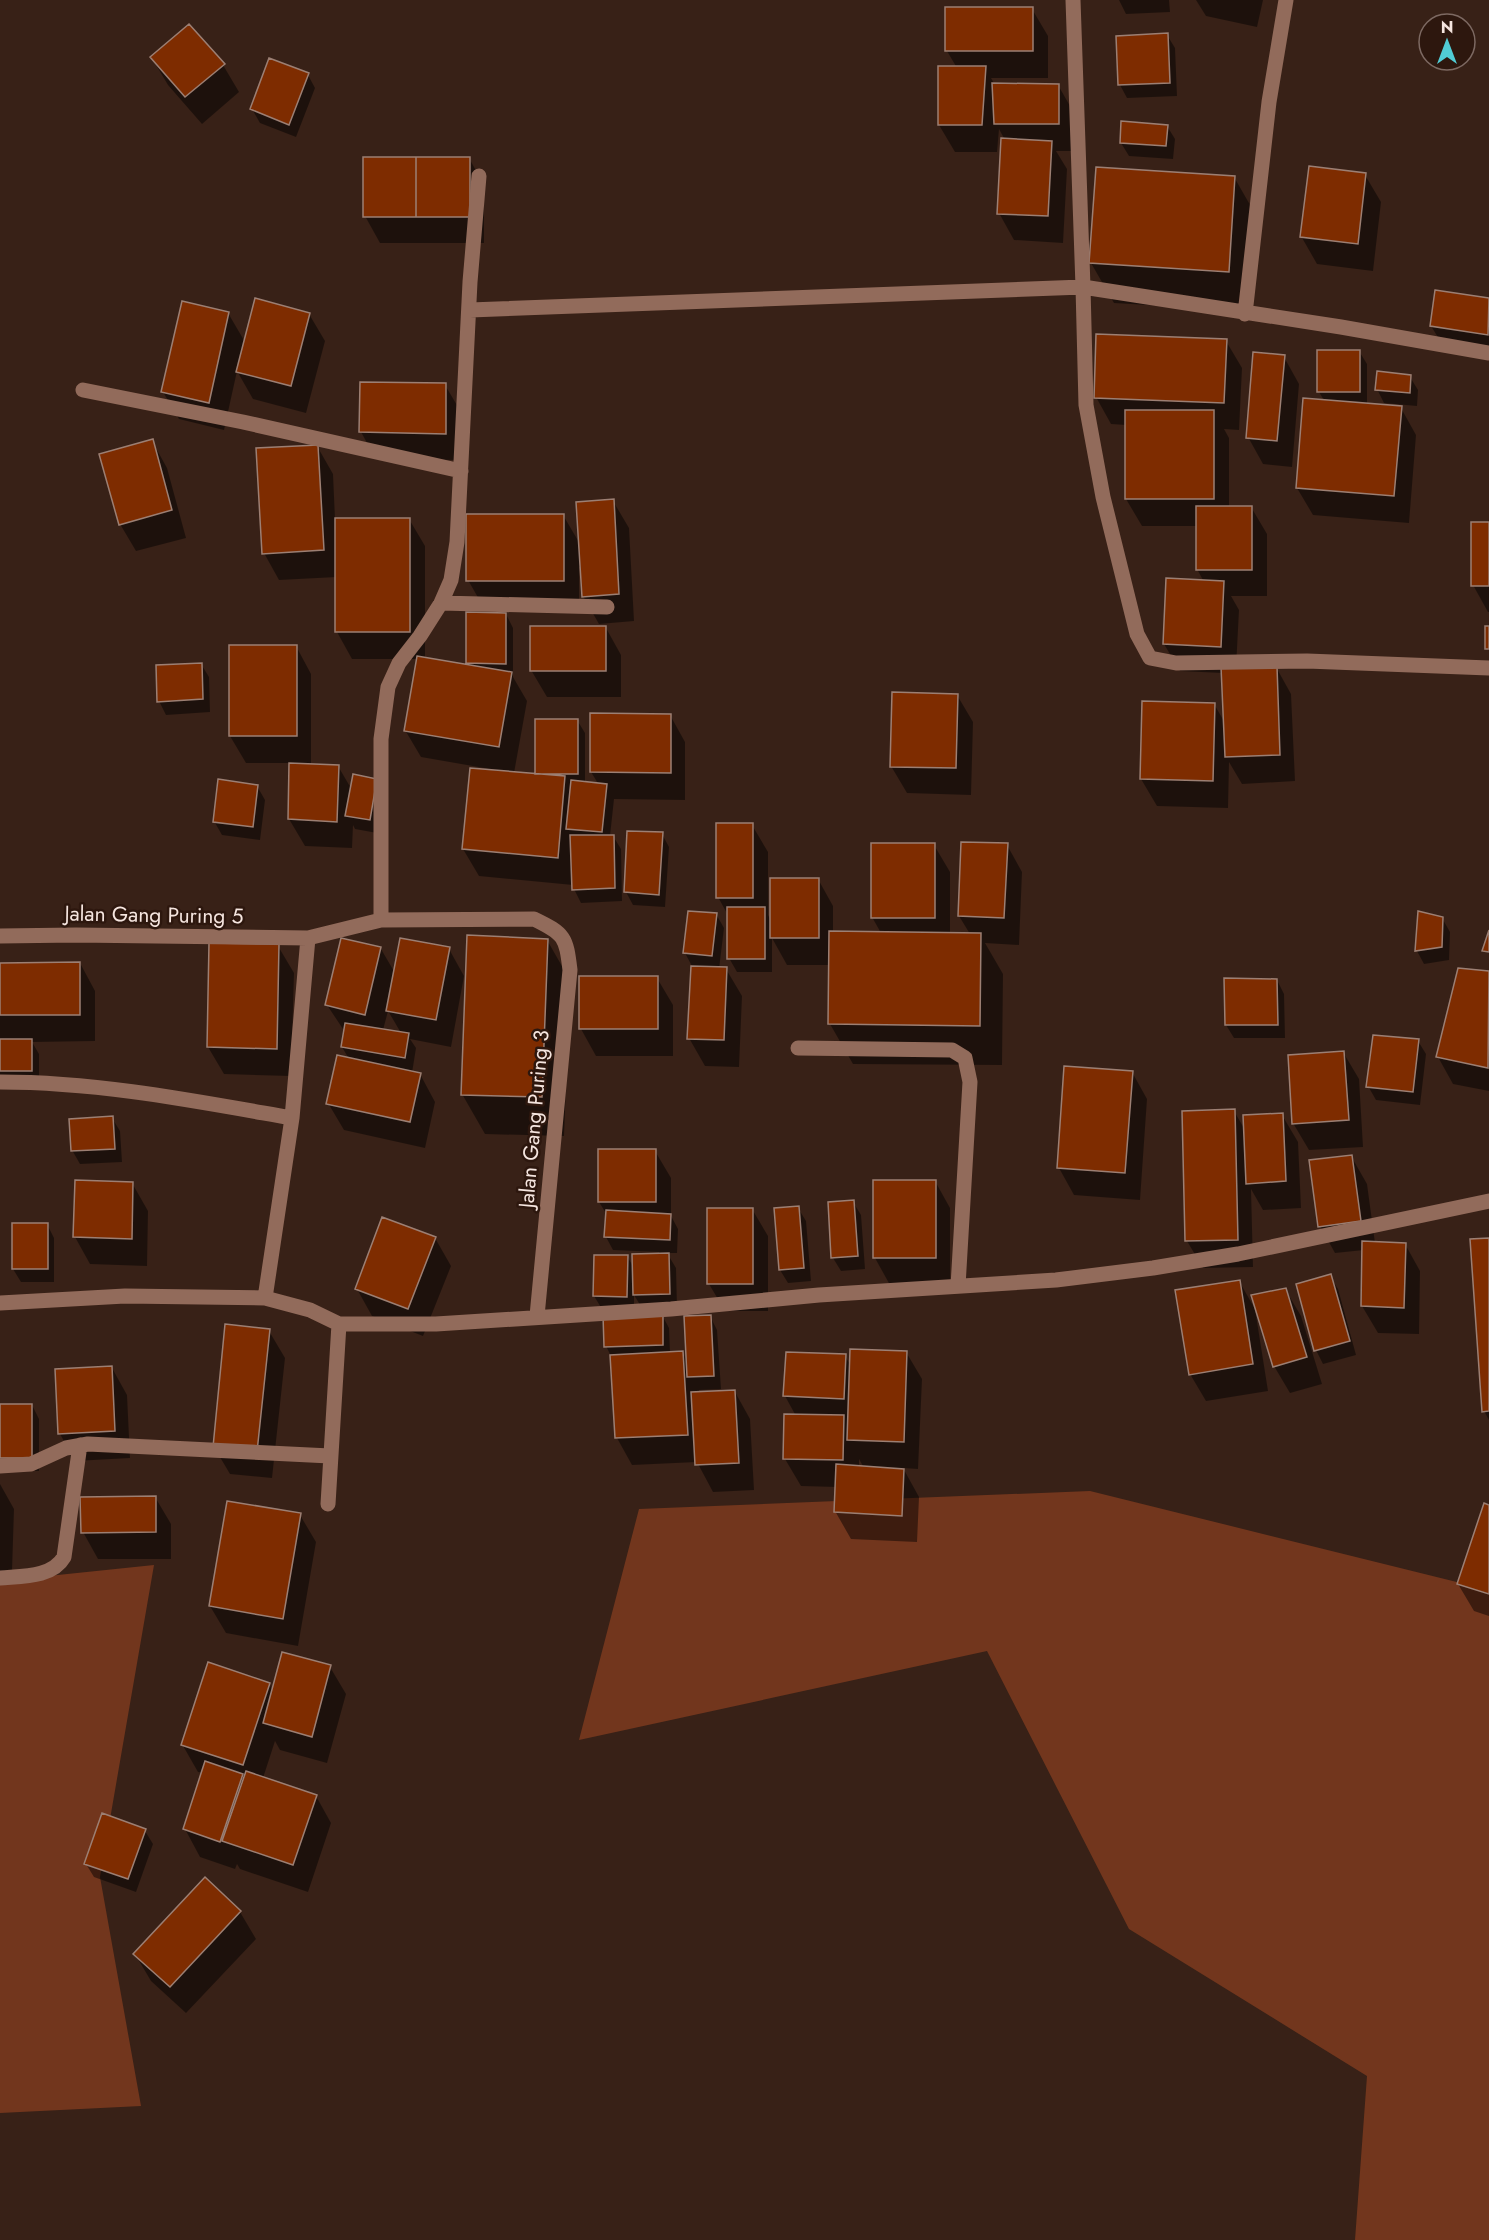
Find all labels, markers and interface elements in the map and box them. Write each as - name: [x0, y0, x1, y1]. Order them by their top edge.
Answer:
- north arrow: [1417, 12, 1477, 72]
- text: N: [1441, 16, 1453, 39]
- street label: Jalan Gang Puring 5: [61, 898, 244, 932]
- street label: Jalan Gang Puring 3: [511, 1029, 557, 1212]

